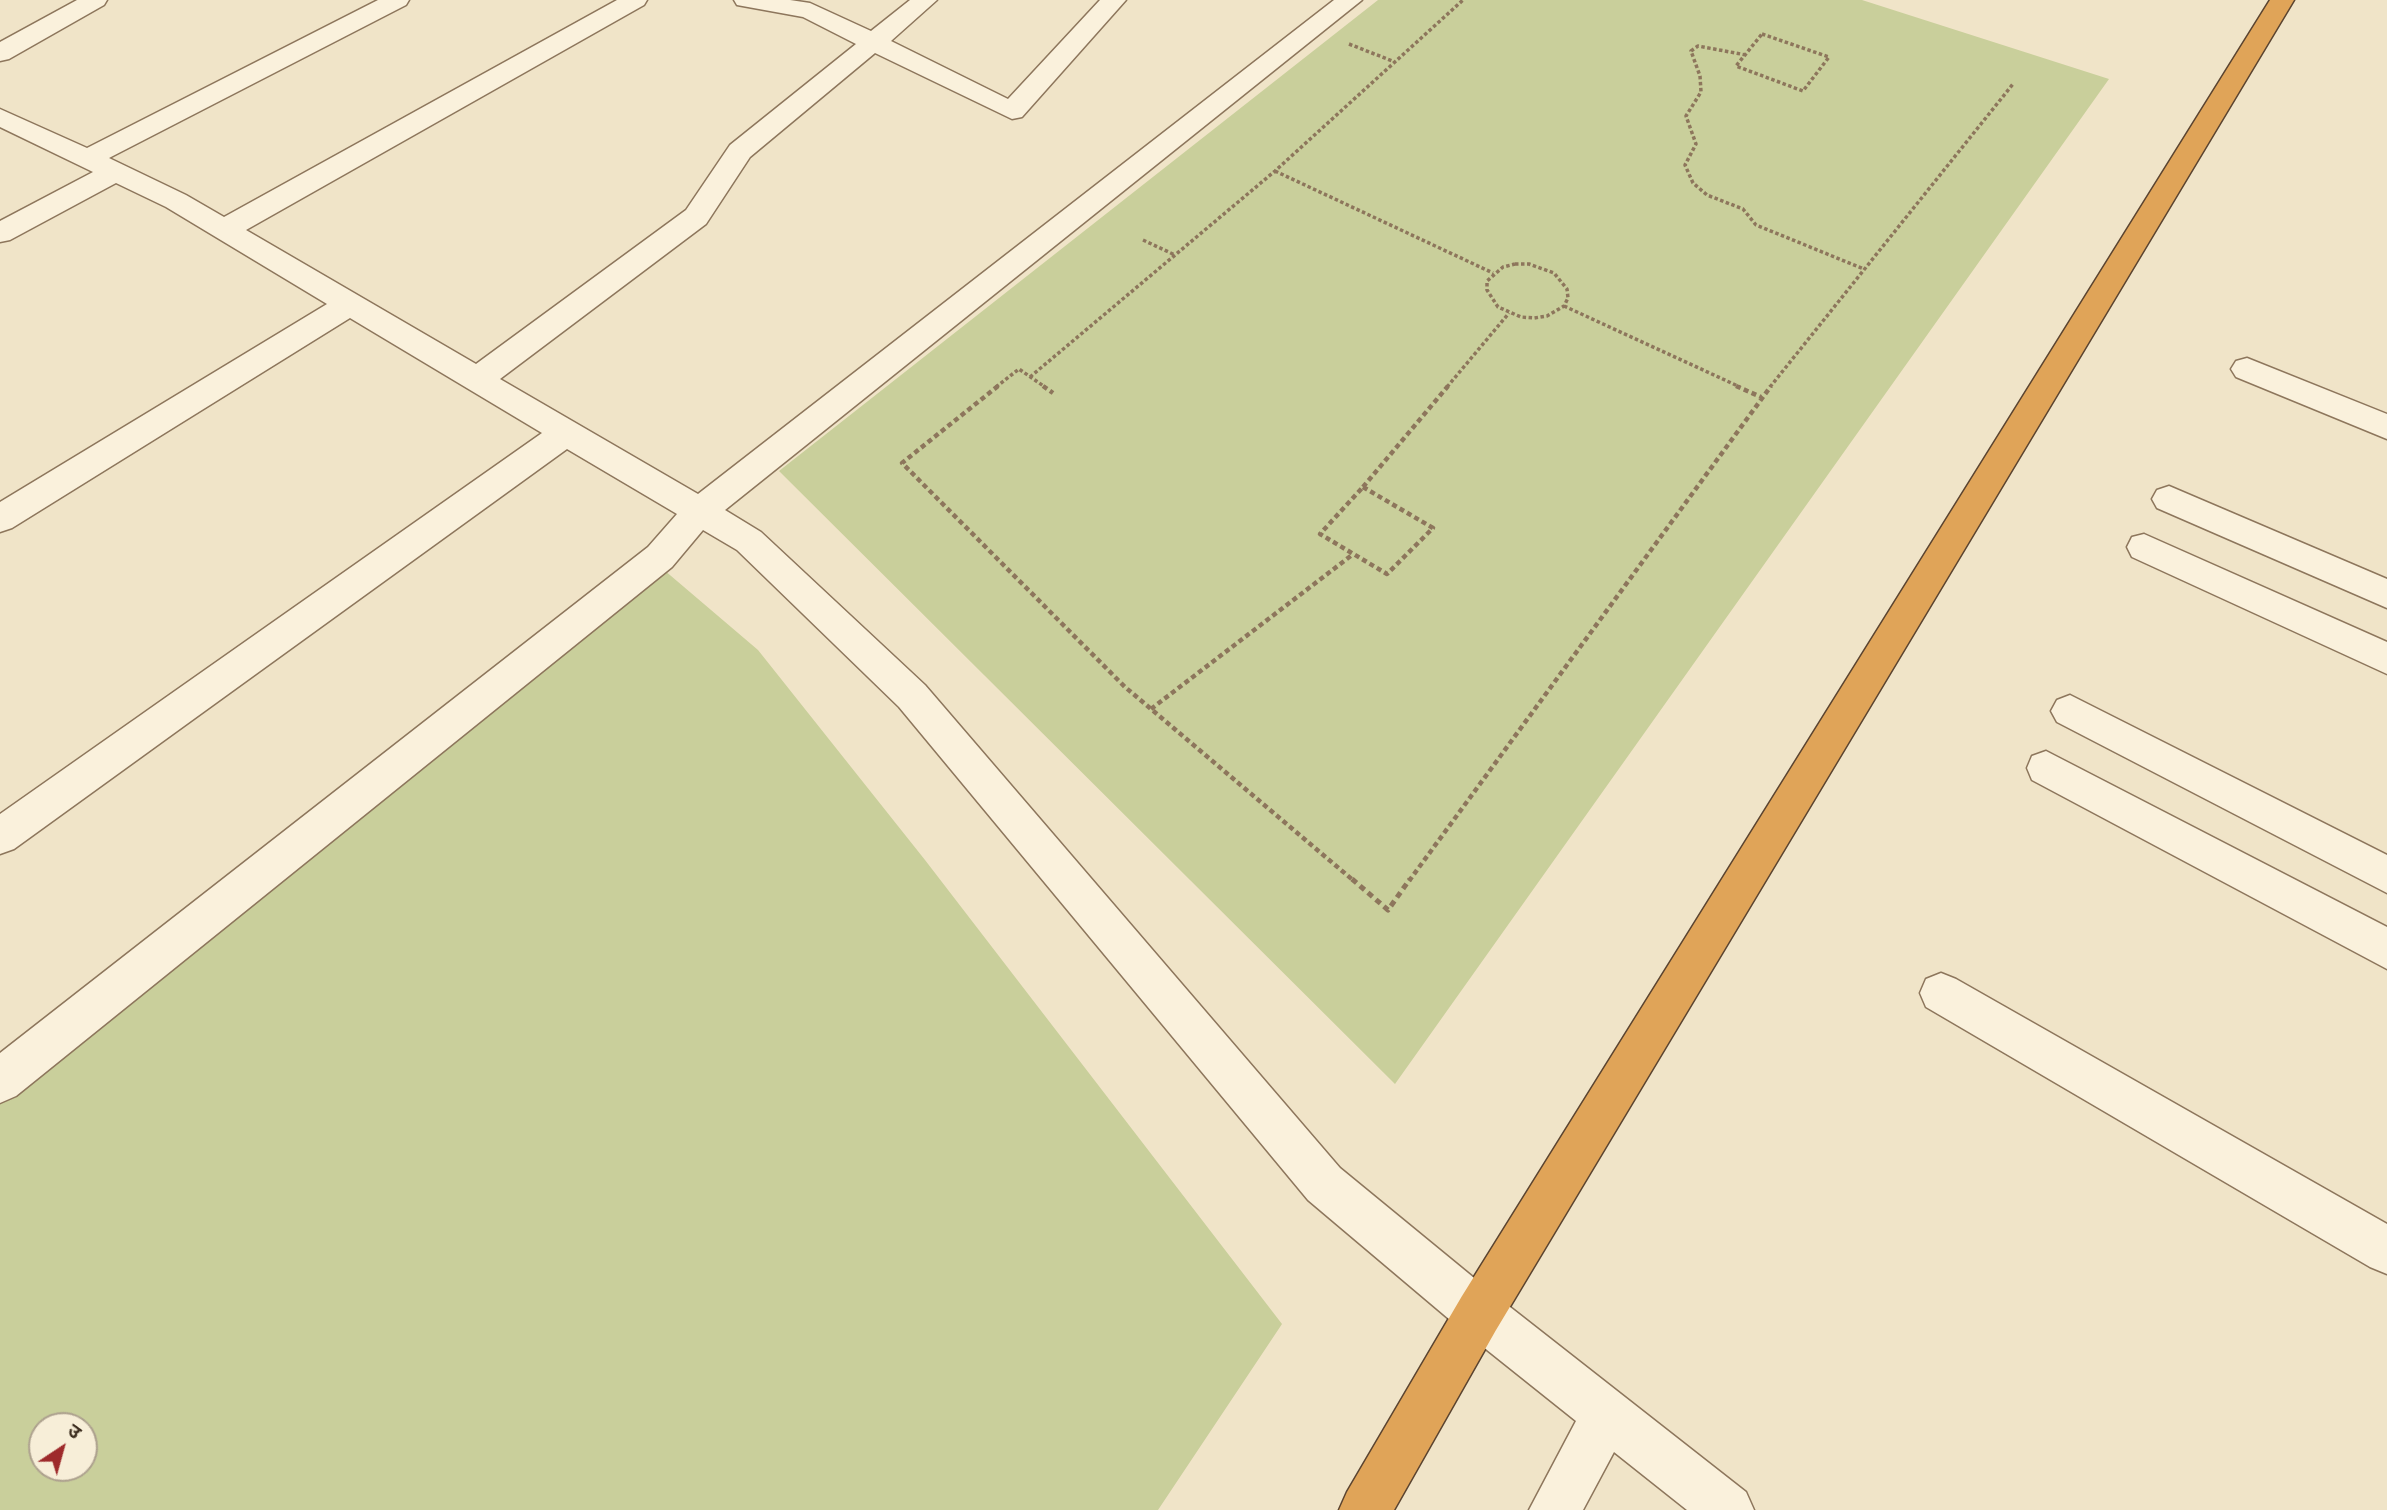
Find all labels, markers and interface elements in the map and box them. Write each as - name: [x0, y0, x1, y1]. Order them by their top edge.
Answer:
- north arrow: [28, 1412, 98, 1482]
- text: उ: [63, 1419, 86, 1444]

